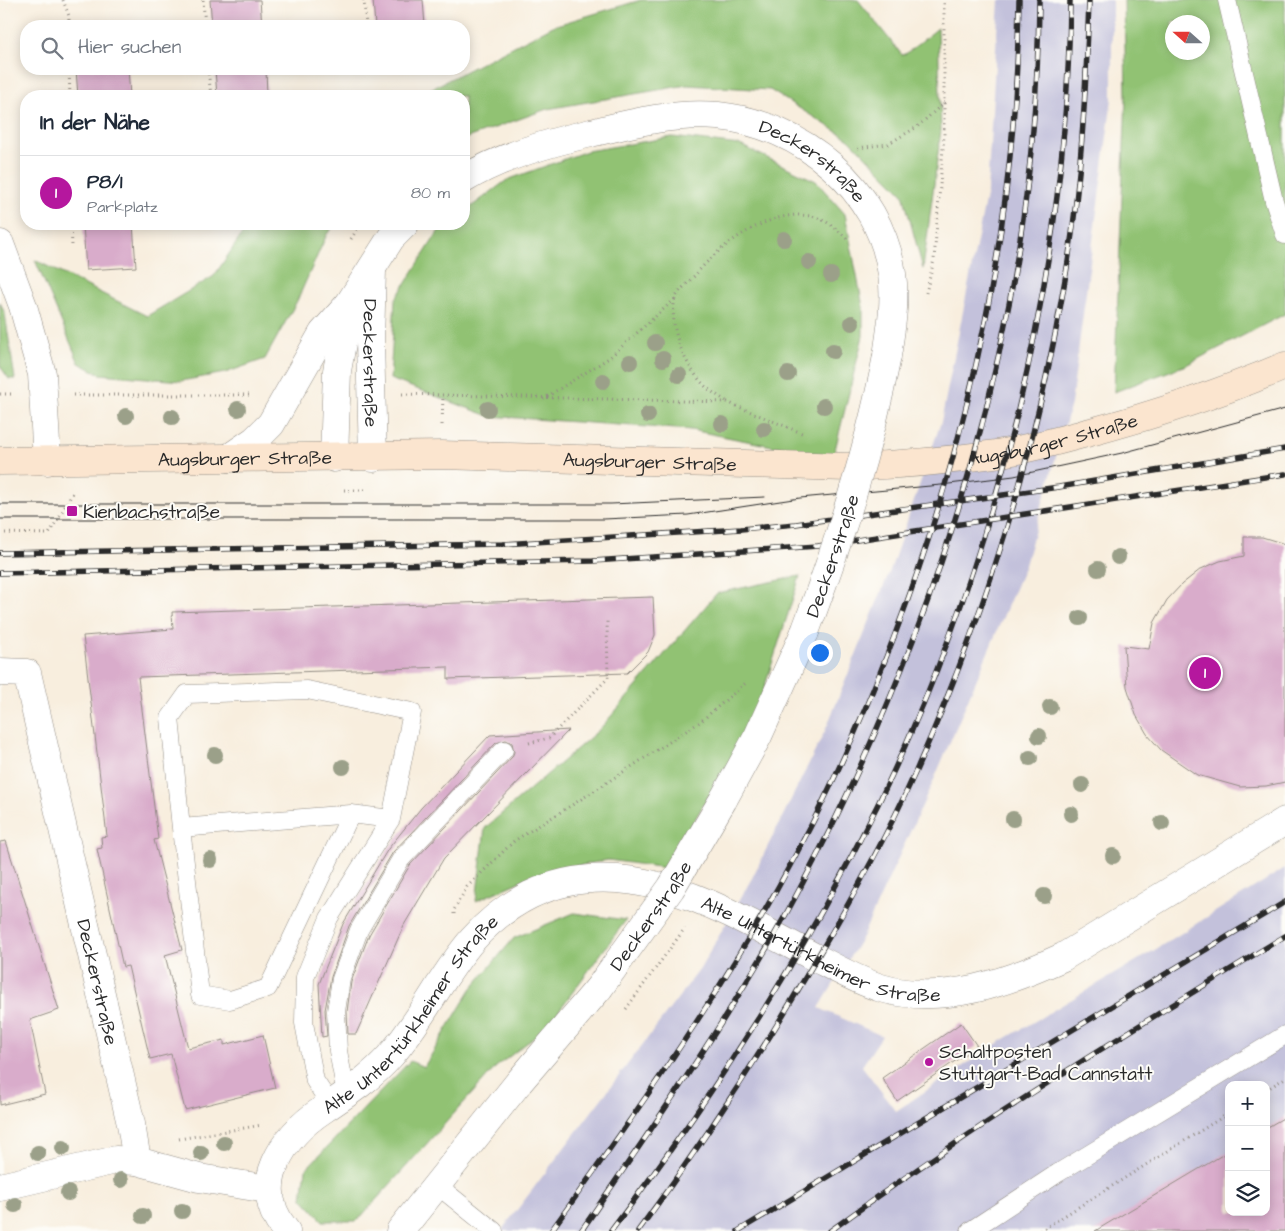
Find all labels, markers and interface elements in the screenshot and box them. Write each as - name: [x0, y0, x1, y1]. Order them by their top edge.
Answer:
- north arrow: [1165, 15, 1210, 60]
- search box: [20, 20, 470, 75]
- icon: search: [38, 34, 66, 62]
- text: Hier suchen: [78, 34, 181, 61]
- text: In der Nähe: [40, 108, 150, 137]
- street label: Deckerstraße: [755, 114, 872, 209]
- text: P8/1: [87, 169, 123, 196]
- text: 1: [55, 182, 57, 204]
- text: 80 m: [411, 182, 450, 204]
- text: Parkplatz: [87, 196, 158, 218]
- street label: Deckerstraße: [355, 298, 384, 427]
- street label: Augsburger Straße: [966, 407, 1141, 473]
- street label: Augsburger Straße: [158, 444, 332, 475]
- street label: Augsburger Straße: [562, 447, 737, 479]
- street label: Deckerstraße: [800, 491, 867, 621]
- place label: Kienbachstraße: [83, 499, 220, 526]
- marker: Kienbachstraße: [65, 504, 79, 518]
- your location: [807, 640, 833, 666]
- pin: 1: [1189, 654, 1221, 692]
- street label: Deckerstraße: [604, 856, 699, 977]
- street label: Alte Untertürkheimer Straße: [697, 890, 941, 1009]
- street label: Alte Untertürkheimer Straße: [318, 909, 505, 1121]
- street label: Deckerstraße: [69, 917, 124, 1048]
- place label: Schaltposten Stuttgart-Bad Cannstatt: [939, 1039, 1153, 1089]
- marker: Schaltposten Stuttgart-Bad Cannstatt: [923, 1056, 935, 1068]
- map controls: [1225, 1081, 1270, 1216]
- button: +: [1225, 1081, 1270, 1126]
- button: −: [1225, 1126, 1270, 1171]
- button: layers: [1225, 1171, 1270, 1216]

